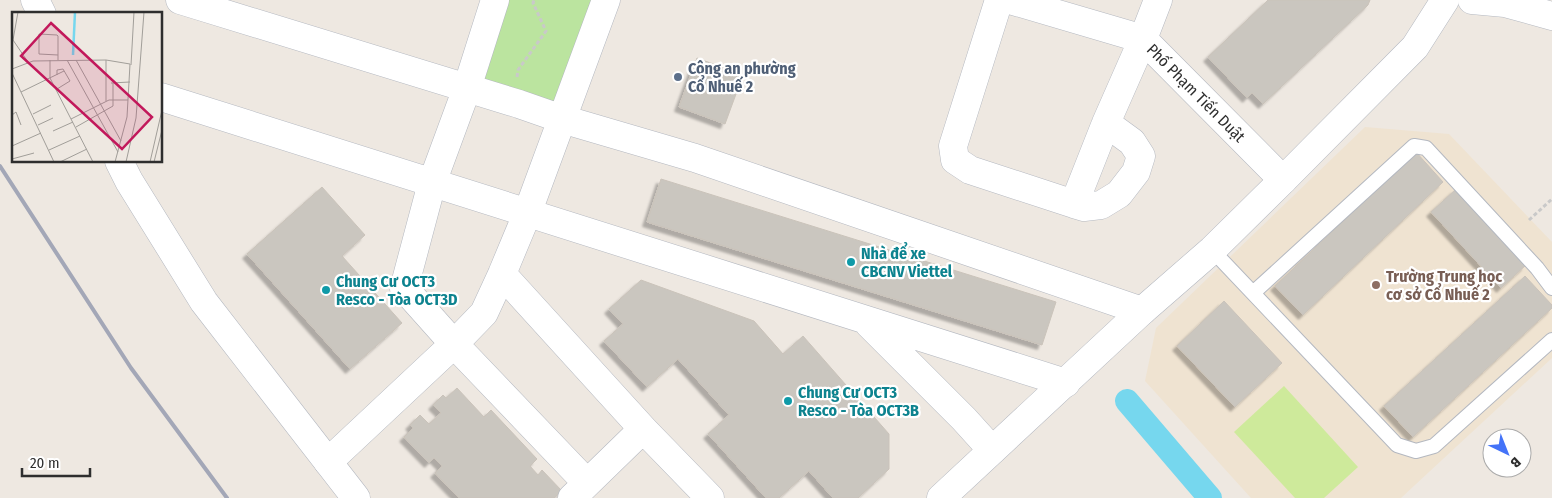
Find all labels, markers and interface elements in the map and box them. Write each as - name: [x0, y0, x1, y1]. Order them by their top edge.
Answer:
- inset map: [12, 12, 162, 162]
- street label: Phố Phạm Tiến Duật: [1143, 39, 1250, 147]
- place label: Công an phường Cổ Nhuế 2: [688, 59, 796, 96]
- marker: Công an phường Cổ Nhuế 2: [672, 71, 684, 83]
- place label: Nhà để xe CBCNV Viettel: [861, 241, 953, 281]
- marker: Nhà để xe CBCNV Viettel: [845, 256, 857, 268]
- place label: Trường Trung học cơ sở Cổ Nhuế 2: [1386, 267, 1502, 304]
- place label: Chung Cư OCT3 Resco - Tòa OCT3D: [336, 272, 458, 309]
- marker: Trường Trung học cơ sở Cổ Nhuế 2: [1370, 279, 1382, 291]
- marker: Chung Cư OCT3 Resco - Tòa OCT3D: [320, 284, 332, 296]
- place label: Chung Cư OCT3 Resco - Tòa OCT3B: [798, 383, 919, 420]
- marker: Chung Cư OCT3 Resco - Tòa OCT3B: [782, 395, 794, 407]
- north arrow: [1482, 428, 1532, 478]
- scale bar: [22, 446, 90, 478]
- text: B: [1507, 453, 1524, 471]
- text: 20 m: [30, 454, 60, 472]

